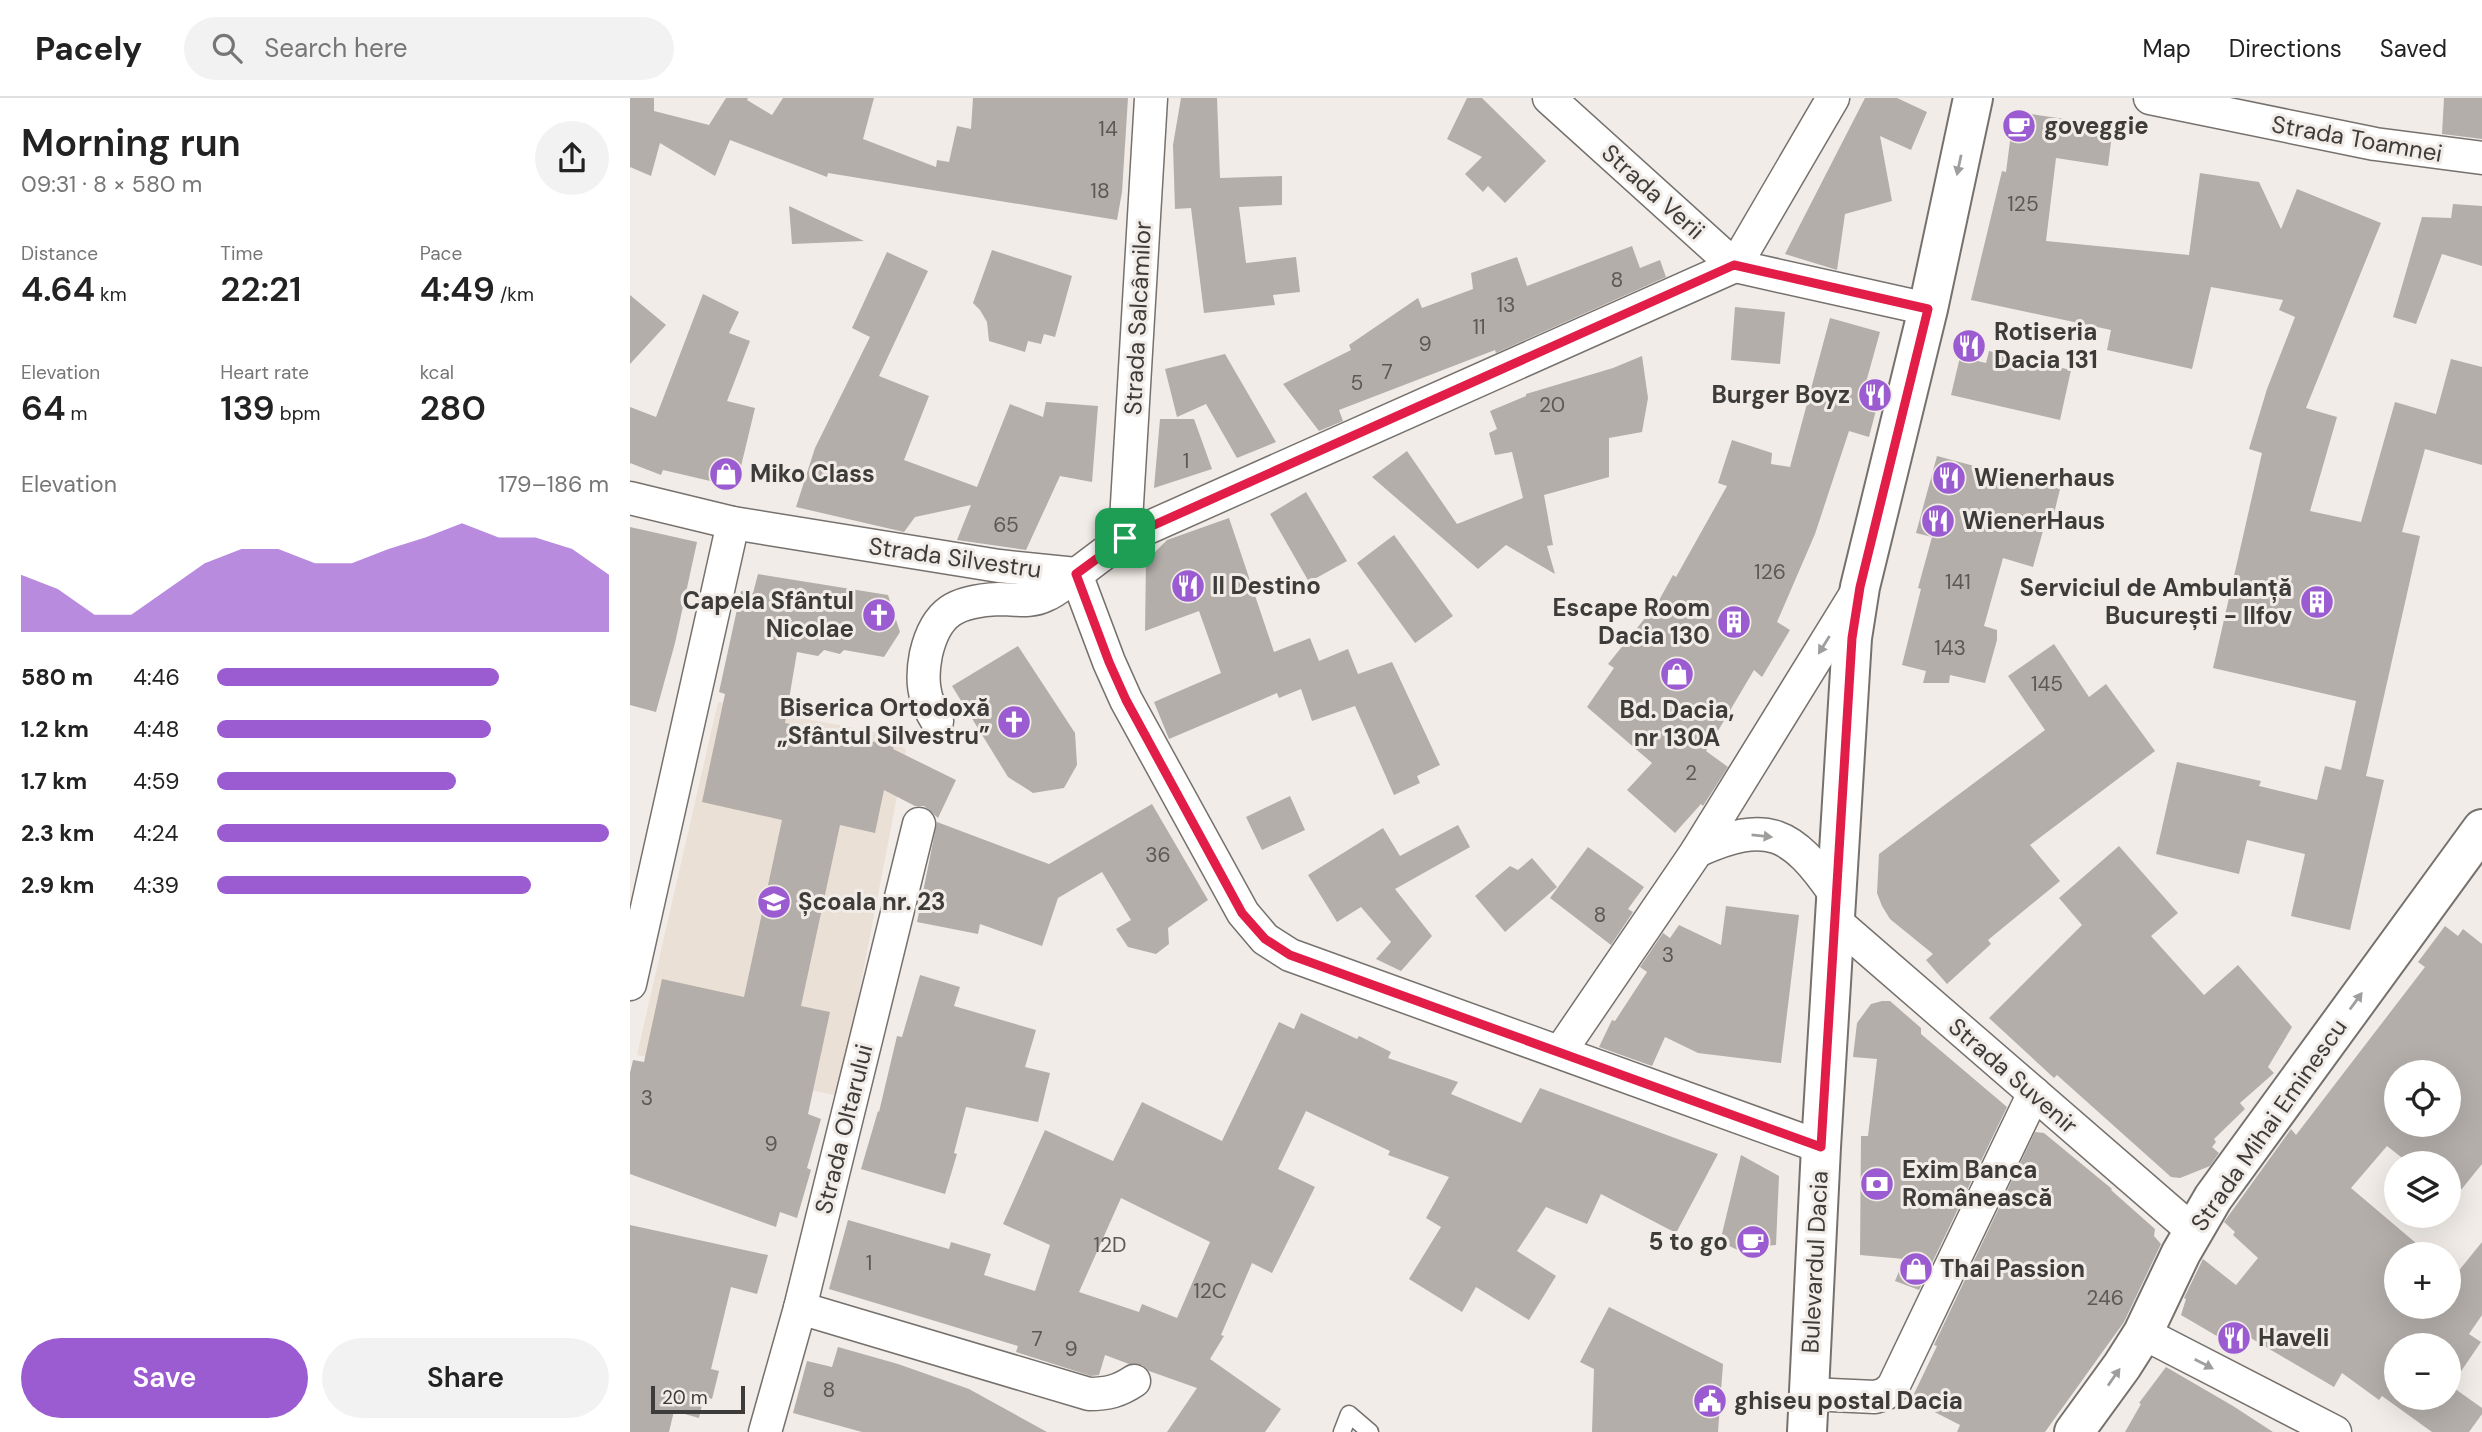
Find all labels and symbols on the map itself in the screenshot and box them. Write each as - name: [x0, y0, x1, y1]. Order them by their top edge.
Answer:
- cafe icon: goveggie: [2000, 107, 2038, 145]
- street label: Strada Toamnei: [2269, 108, 2445, 169]
- place label: goveggie: [2044, 110, 2149, 141]
- house number: 14: [1098, 115, 1118, 143]
- street label: Strada Verii: [1595, 137, 1711, 246]
- one-way arrow: [1954, 154, 1965, 176]
- house number: 18: [1090, 177, 1110, 205]
- house number: 125: [2007, 190, 2039, 218]
- street label: Strada Salcâmilor: [1117, 220, 1158, 416]
- house number: 8: [1611, 266, 1623, 294]
- house number: 13: [1497, 291, 1515, 319]
- house number: 11: [1472, 313, 1486, 341]
- place label: Rotiseria Dacia 131: [1994, 316, 2098, 375]
- restaurant icon: Rotiseria Dacia 131: [1950, 327, 1988, 365]
- house number: 9: [1418, 330, 1432, 358]
- house number: 7: [1381, 358, 1393, 386]
- house number: 5: [1351, 369, 1363, 397]
- restaurant icon: Burger Boyz: [1856, 376, 1894, 414]
- place label: Burger Boyz: [1712, 379, 1850, 410]
- house number: 20: [1539, 391, 1565, 419]
- house number: 1: [1183, 447, 1189, 475]
- shop icon: Miko Class: [707, 455, 745, 493]
- place label: Miko Class: [750, 458, 875, 489]
- restaurant icon: Wienerhaus: [1930, 459, 1968, 497]
- place label: Wienerhaus: [1974, 462, 2115, 493]
- restaurant icon: WienerHaus: [1919, 502, 1957, 540]
- place label: WienerHaus: [1962, 505, 2105, 536]
- pin: [1095, 508, 1155, 568]
- house number: 65: [993, 511, 1019, 539]
- street label: Strada Silvestru: [867, 530, 1043, 585]
- house number: 126: [1754, 558, 1786, 586]
- restaurant icon: Il Destino: [1169, 567, 1207, 605]
- house number: 141: [1945, 568, 1971, 596]
- place label: Il Destino: [1212, 570, 1321, 601]
- place label: Serviciul de Ambulanță București - Ilfov: [2019, 572, 2292, 631]
- building icon: Serviciul de Ambulanță București - Ilfov: [2298, 583, 2336, 621]
- place label: Capela Sfântul Nicolae: [683, 585, 854, 644]
- place label: Escape Room Dacia 130: [1553, 592, 1710, 651]
- church icon: Capela Sfântul Nicolae: [860, 596, 898, 634]
- building icon: Escape Room Dacia 130: [1715, 603, 1753, 641]
- house number: 143: [1934, 634, 1966, 662]
- one-way arrow: [1817, 635, 1830, 654]
- shop icon: Bd. Dacia, nr 130A: [1658, 655, 1696, 693]
- house number: 145: [2031, 670, 2063, 698]
- place label: Biserica Ortodoxă „Sfântul Silvestru”: [777, 692, 990, 751]
- place label: Bd. Dacia, nr 130A: [1620, 694, 1735, 753]
- church icon: Biserica Ortodoxă „Sfântul Silvestru”: [995, 703, 1033, 741]
- house number: 2: [1685, 759, 1697, 787]
- one-way arrow: [1751, 831, 1773, 842]
- house number: 36: [1145, 841, 1171, 869]
- school or university icon: Școala nr. 23: [755, 883, 793, 921]
- place label: Școala nr. 23: [798, 886, 946, 917]
- house number: 8: [1594, 901, 1606, 929]
- house number: 3: [1662, 941, 1674, 969]
- one-way arrow: [2349, 993, 2364, 1011]
- street label: Strada Suvenir: [1942, 1011, 2085, 1140]
- street label: Strada Mihai Eminescu: [2184, 1012, 2354, 1237]
- street label: Strada Oltarului: [807, 1041, 880, 1217]
- house number: 3: [641, 1084, 653, 1112]
- house number: 9: [764, 1130, 778, 1158]
- place label: Exim Banca Românească: [1902, 1154, 2052, 1213]
- bank icon: Exim Banca Românească: [1858, 1165, 1896, 1203]
- street label: Bulevardul Dacia: [1794, 1170, 1835, 1354]
- cafe icon: 5 to go: [1734, 1223, 1772, 1261]
- place label: 5 to go: [1649, 1226, 1728, 1257]
- house number: 12D: [1093, 1231, 1127, 1259]
- house number: 1: [866, 1249, 872, 1277]
- shop icon: Thai Passion: [1897, 1250, 1935, 1288]
- place label: Thai Passion: [1940, 1253, 2085, 1284]
- house number: 12C: [1193, 1277, 1227, 1305]
- house number: 246: [2086, 1284, 2124, 1312]
- restaurant icon: Haveli: [2215, 1319, 2253, 1357]
- place label: Haveli: [2258, 1322, 2329, 1353]
- house number: 7: [1031, 1325, 1043, 1353]
- house number: 9: [1064, 1335, 1078, 1363]
- one-way arrow: [2194, 1358, 2213, 1370]
- one-way arrow: [2107, 1368, 2121, 1386]
- house number: 8: [823, 1376, 835, 1404]
- public building icon: ghiseu postal Dacia: [1691, 1382, 1729, 1420]
- scale bar: [651, 1383, 746, 1415]
- place label: ghiseu postal Dacia: [1734, 1385, 1963, 1416]

